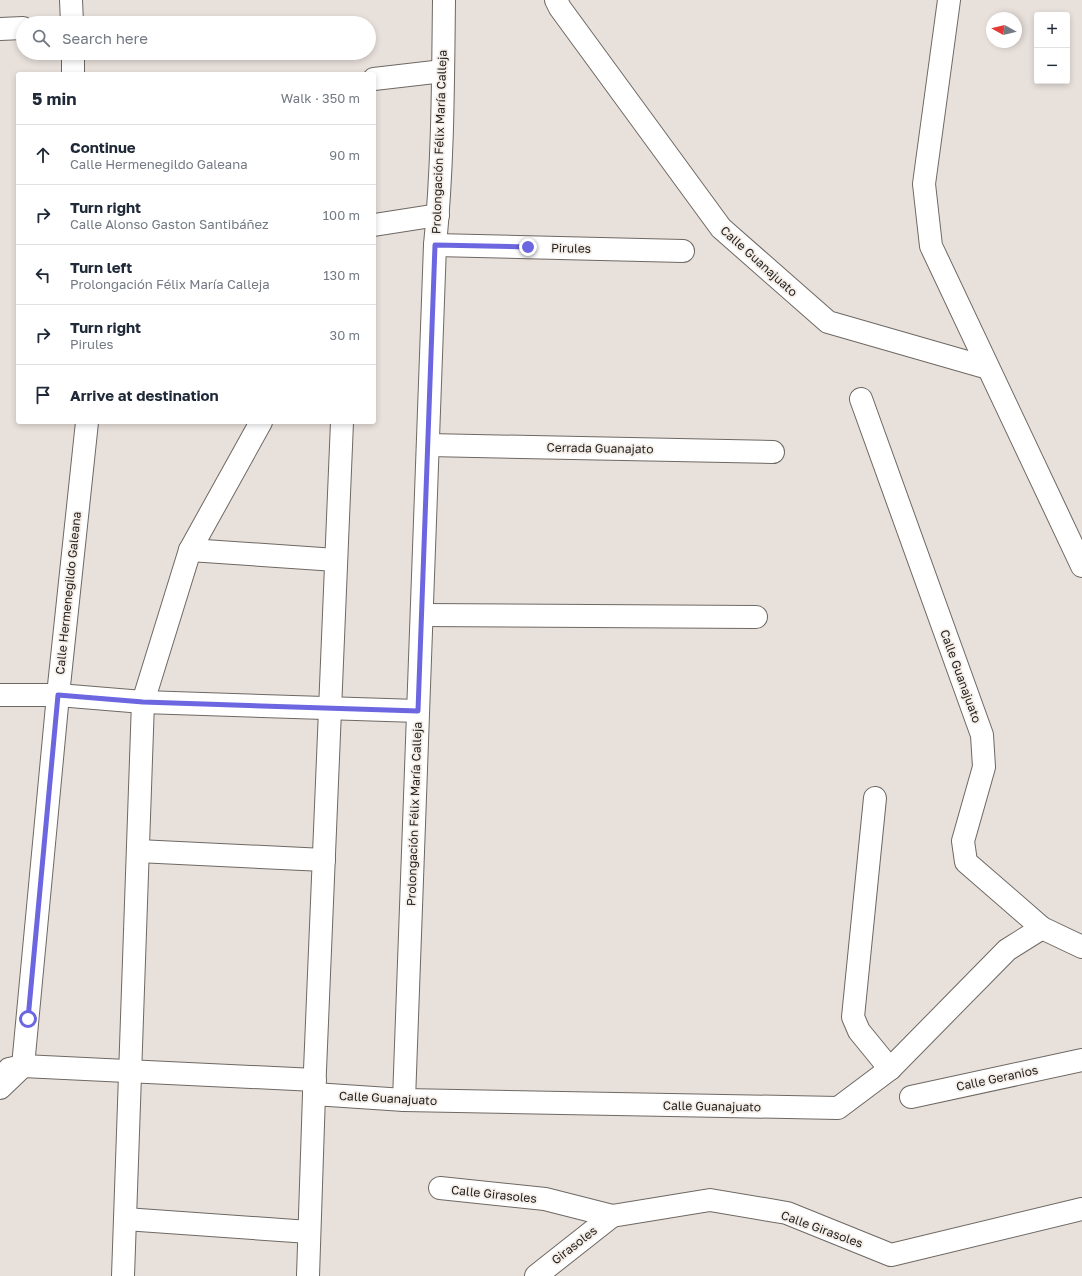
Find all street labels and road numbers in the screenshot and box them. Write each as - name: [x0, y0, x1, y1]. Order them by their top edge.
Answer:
- street label: Prolongación Félix María Calleja: [428, 50, 450, 234]
- street label: Calle Guanajuato: [717, 223, 801, 299]
- street label: Pirules: [551, 240, 591, 256]
- street label: Cerrada Guanajato: [546, 440, 654, 456]
- street label: Calle Hermenegildo Galeana: [52, 511, 84, 675]
- street label: Calle Guanajuato: [937, 627, 985, 725]
- street label: Prolongación Félix María Calleja: [403, 722, 425, 906]
- street label: Calle Geranios: [955, 1062, 1039, 1094]
- street label: Calle Guanajuato: [339, 1088, 437, 1108]
- street label: Calle Guanajuato: [663, 1098, 761, 1114]
- street label: Calle Girasoles: [450, 1182, 538, 1206]
- street label: Calle Girasoles: [779, 1207, 865, 1251]
- street label: Girasoles: [548, 1223, 600, 1267]

